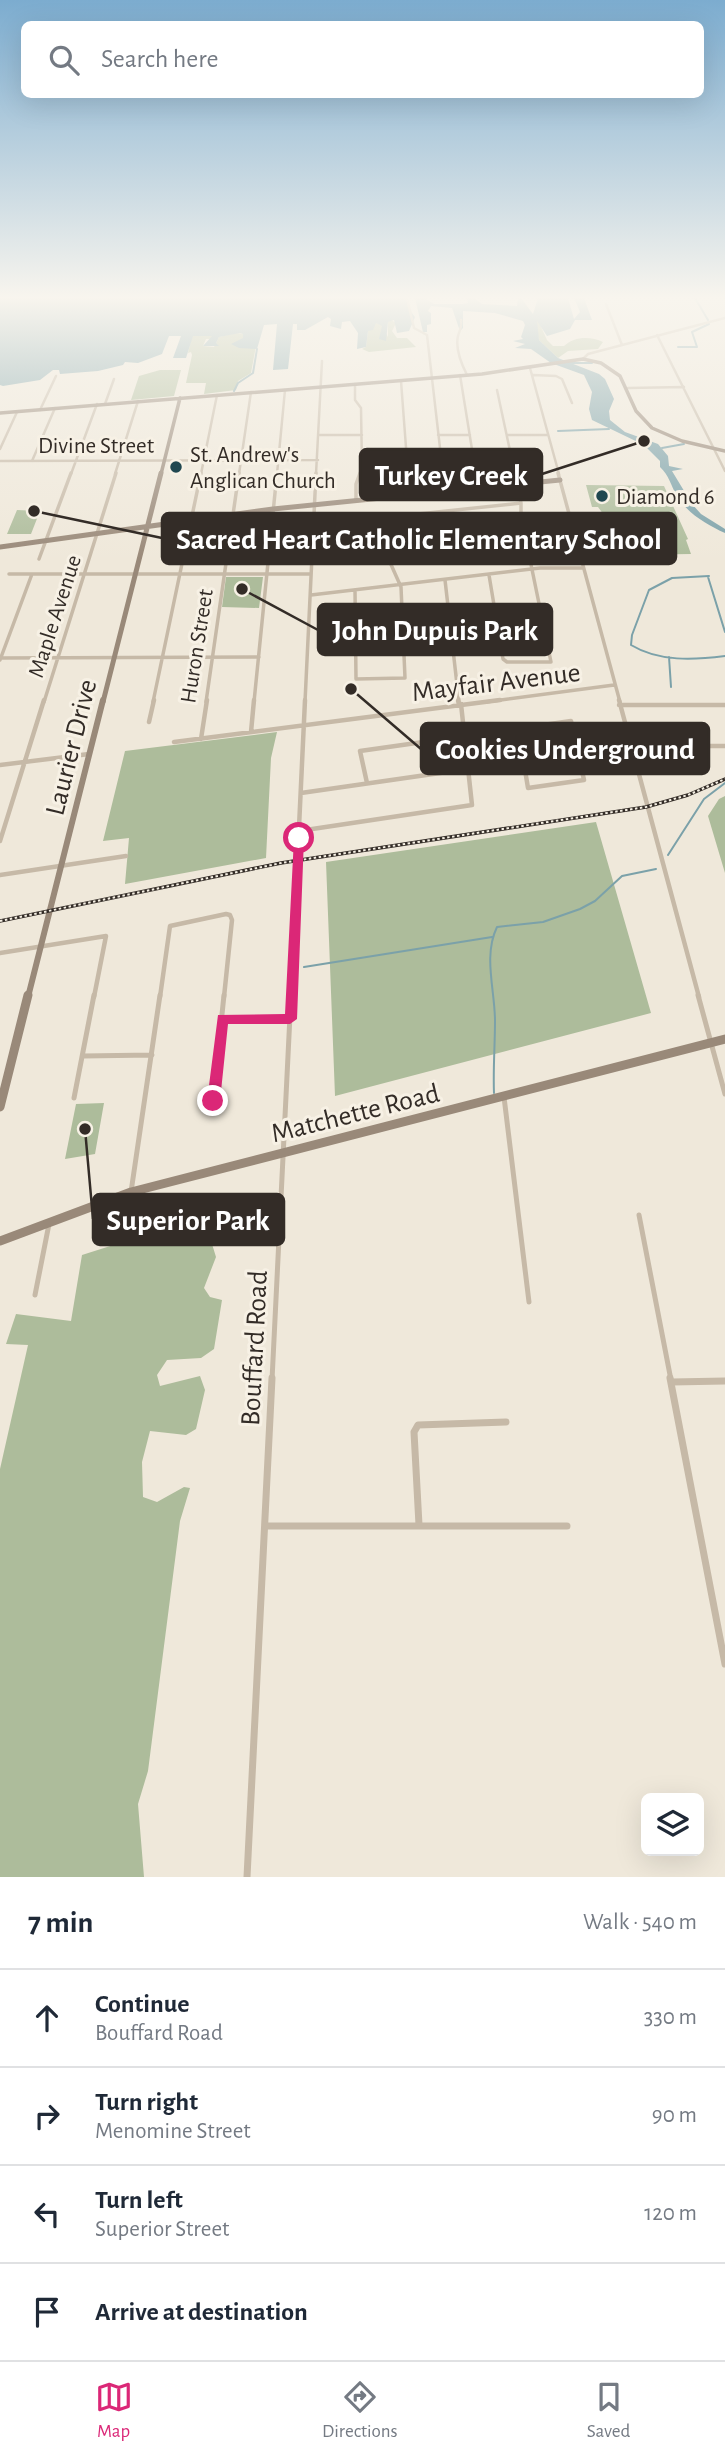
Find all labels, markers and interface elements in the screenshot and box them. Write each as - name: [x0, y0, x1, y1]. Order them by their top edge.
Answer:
- search box: [21, 21, 704, 98]
- icon: search: [45, 41, 83, 79]
- text: Search here: [101, 46, 219, 72]
- street label: Divine Street: [38, 435, 155, 458]
- place label: St. Andrew's Anglican Church: [190, 444, 336, 493]
- callout: Turkey Creek: [360, 449, 542, 500]
- marker: St. Andrew's Anglican Church: [168, 459, 184, 475]
- text: Turkey Creek: [374, 461, 528, 491]
- place label: Diamond 6: [616, 486, 715, 509]
- marker: Diamond 6: [594, 488, 610, 504]
- callout: Sacred Heart Catholic Elementary School: [162, 513, 676, 564]
- text: Sacred Heart Catholic Elementary School: [176, 525, 662, 555]
- street label: Maple Avenue: [25, 552, 86, 681]
- street label: Huron Street: [177, 587, 218, 705]
- callout: John Dupuis Park: [318, 604, 552, 655]
- text: John Dupuis Park: [332, 616, 538, 646]
- street label: Mayfair Avenue: [410, 659, 582, 707]
- street label: Laurier Drive: [42, 677, 102, 818]
- callout: Cookies Underground: [421, 723, 709, 774]
- text: Cookies Underground: [435, 735, 695, 765]
- route start: [283, 822, 314, 853]
- street label: Matchette Road: [269, 1080, 442, 1148]
- route end: [197, 1085, 228, 1116]
- callout: Superior Park: [93, 1194, 284, 1245]
- text: Superior Park: [106, 1206, 270, 1236]
- street label: Bouffard Road: [237, 1270, 273, 1427]
- map controls: [641, 1793, 704, 1856]
- button: layers: [641, 1793, 704, 1856]
- text: 7 min: [28, 1908, 93, 1938]
- text: Walk · 540 m: [583, 1911, 697, 1934]
- text: Continue: [95, 1991, 190, 2017]
- icon: ahead: [28, 1999, 66, 2037]
- text: 330 m: [644, 2006, 697, 2029]
- text: Bouffard Road: [95, 2022, 223, 2045]
- text: Turn right: [95, 2089, 198, 2115]
- icon: right: [28, 2097, 66, 2135]
- text: 90 m: [652, 2104, 697, 2127]
- text: Menomine Street: [95, 2120, 251, 2143]
- text: Turn left: [95, 2187, 183, 2213]
- icon: left: [28, 2195, 66, 2233]
- text: 120 m: [644, 2202, 697, 2225]
- text: Superior Street: [95, 2218, 229, 2241]
- icon: arrive: [28, 2293, 66, 2331]
- text: Arrive at destination: [95, 2299, 308, 2325]
- tab: Map: [95, 2378, 133, 2443]
- tab: Directions: [322, 2378, 398, 2443]
- tab: Saved: [587, 2378, 630, 2443]

